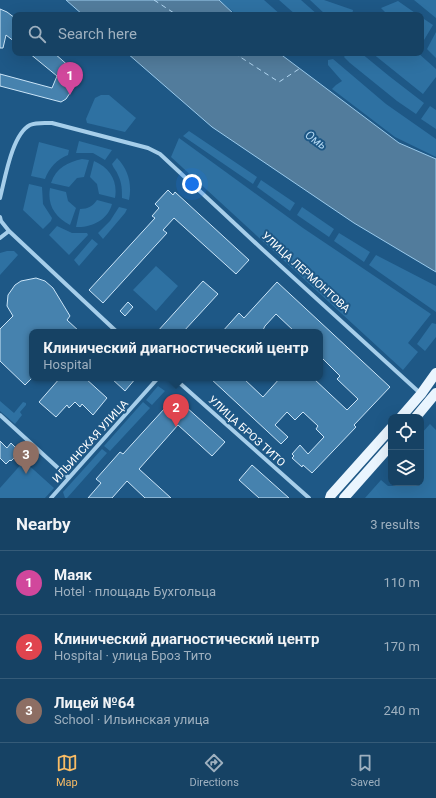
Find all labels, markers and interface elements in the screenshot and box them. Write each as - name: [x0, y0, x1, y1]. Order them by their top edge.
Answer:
- search box: [12, 12, 424, 56]
- icon: search: [26, 23, 48, 45]
- text: Search here: [58, 25, 137, 43]
- pin: 1: [57, 62, 83, 95]
- water label: Омь: [303, 128, 329, 152]
- your location: [182, 174, 202, 194]
- street label: УЛИЦА ЛЕРМОНТОВА: [259, 229, 353, 316]
- popup: [29, 329, 323, 381]
- text: Клинический диагностический центр: [43, 339, 309, 357]
- text: Hospital: [43, 357, 92, 372]
- street label: УЛИЦА БРОЗ ТИТО: [206, 393, 288, 469]
- pin: 2: [163, 394, 189, 427]
- street label: ИЛЬИНСКАЯ УЛИЦА: [50, 397, 132, 485]
- map controls: [388, 414, 424, 486]
- button: locate: [388, 414, 424, 450]
- pin: 3: [13, 441, 39, 474]
- button: layers: [388, 450, 424, 486]
- text: Nearby: [16, 514, 71, 534]
- text: 3 results: [370, 517, 420, 532]
- text: Маяк: [54, 566, 92, 584]
- text: 1: [25, 575, 33, 590]
- text: 110 m: [383, 575, 420, 590]
- text: Hotel · площадь Бухгольца: [54, 584, 216, 599]
- text: Клинический диагностический центр: [54, 630, 319, 648]
- text: 2: [25, 639, 33, 654]
- text: 170 m: [383, 639, 420, 654]
- text: Hospital · улица Броз Тито: [54, 648, 212, 663]
- text: Лицей №64: [54, 694, 135, 712]
- text: 3: [25, 703, 33, 718]
- text: 240 m: [383, 703, 420, 718]
- text: School · Ильинская улица: [54, 712, 209, 727]
- tab: Map: [56, 752, 78, 789]
- tab: Directions: [189, 752, 239, 789]
- tab: Saved: [350, 752, 380, 789]

